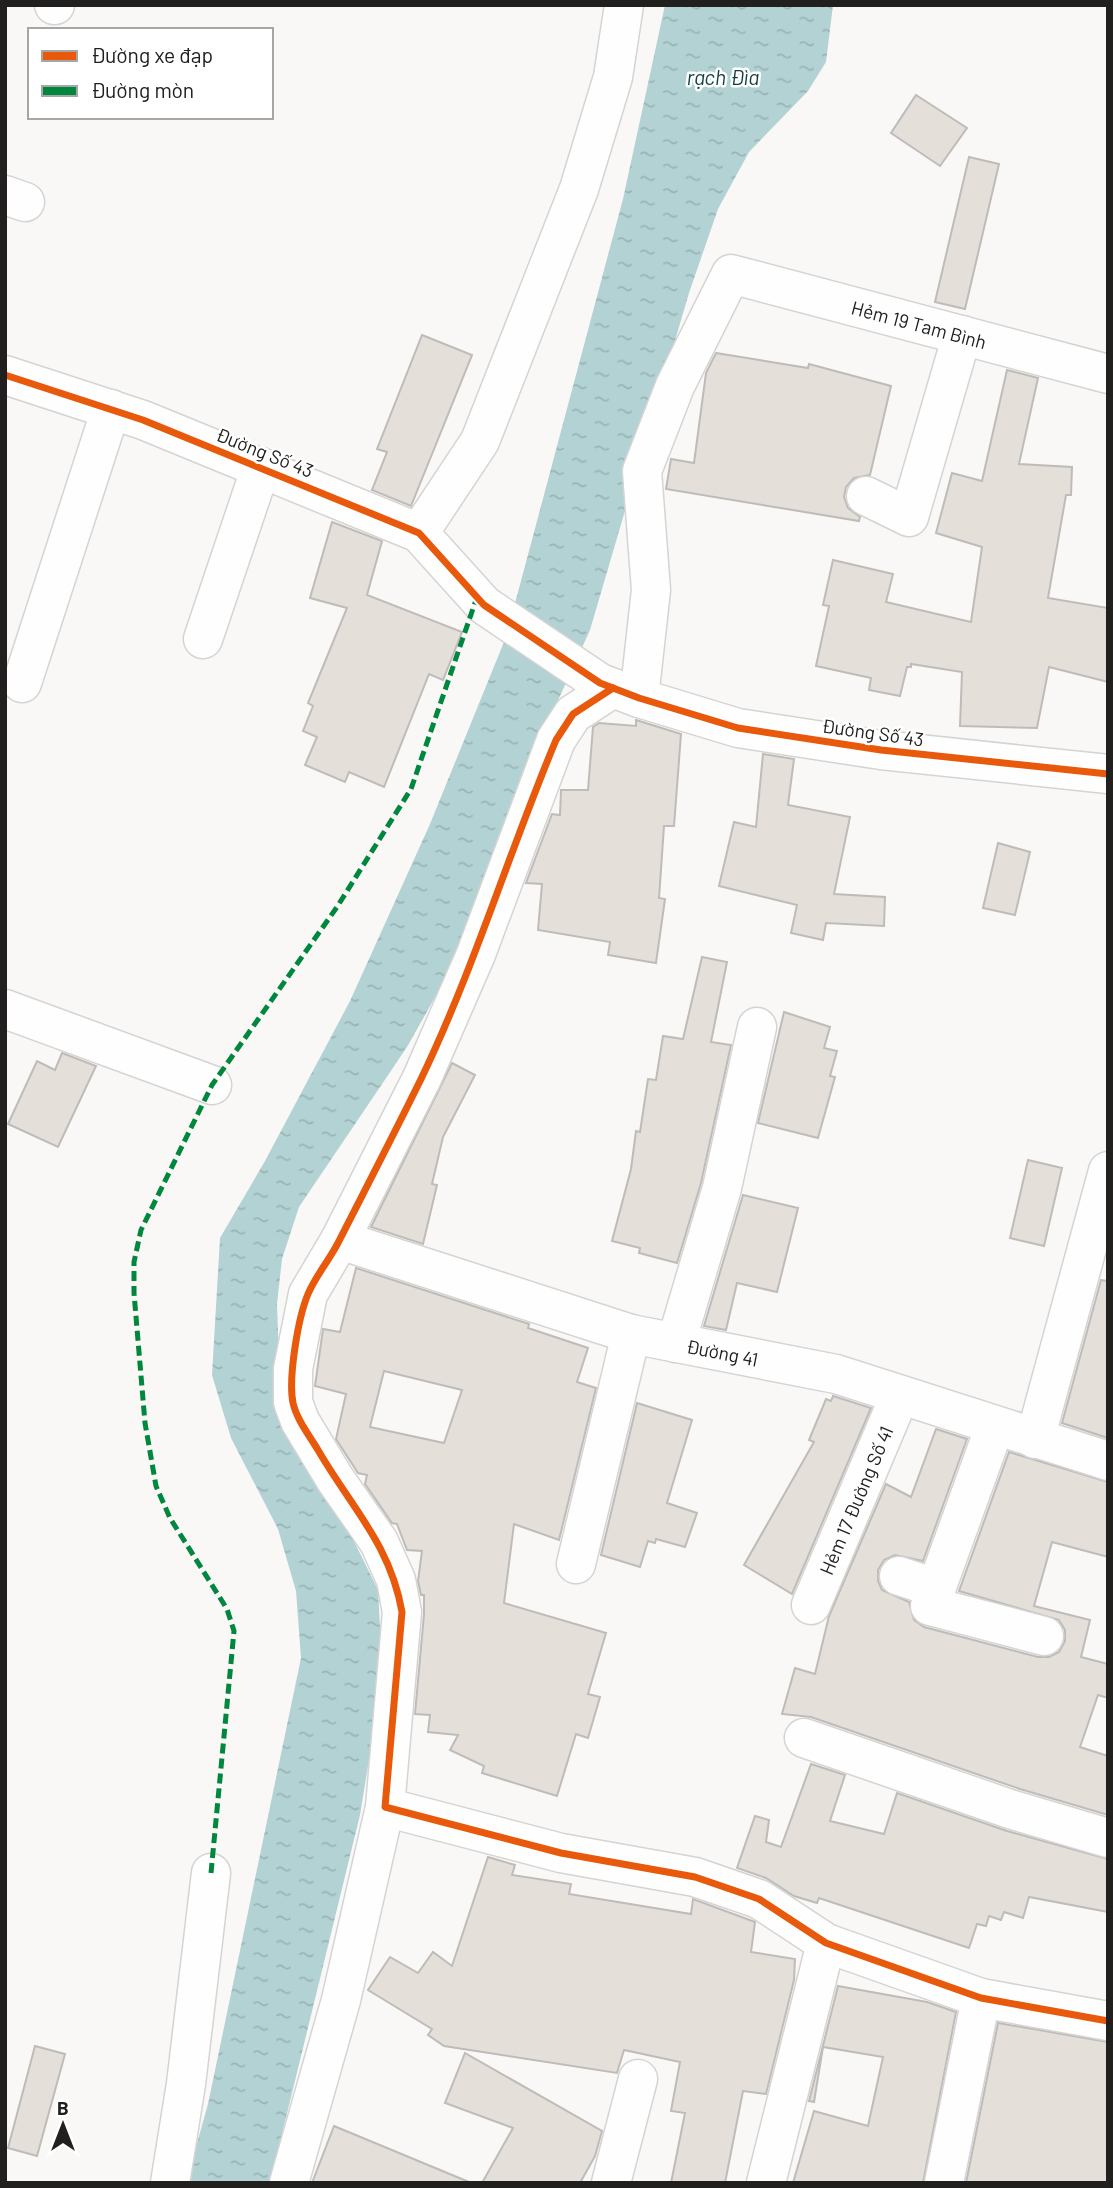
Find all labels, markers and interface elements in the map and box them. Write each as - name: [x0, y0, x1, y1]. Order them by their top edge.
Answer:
- legend: [28, 28, 273, 119]
- text: Đường xe đạp: [91, 42, 213, 67]
- water label: rạch Đìa: [687, 64, 759, 89]
- text: Đường mòn: [91, 77, 194, 102]
- street label: Hẻm 19 Tam Bình: [849, 295, 989, 353]
- street label: Đường Số 43: [213, 422, 317, 482]
- street label: Đường Số 43: [821, 713, 925, 751]
- street label: Đường 41: [685, 1334, 760, 1370]
- street label: Hẻm 17 Đường Số 41: [814, 1422, 897, 1578]
- north arrow: [28, 2090, 98, 2160]
- text: B: [57, 2096, 69, 2119]

